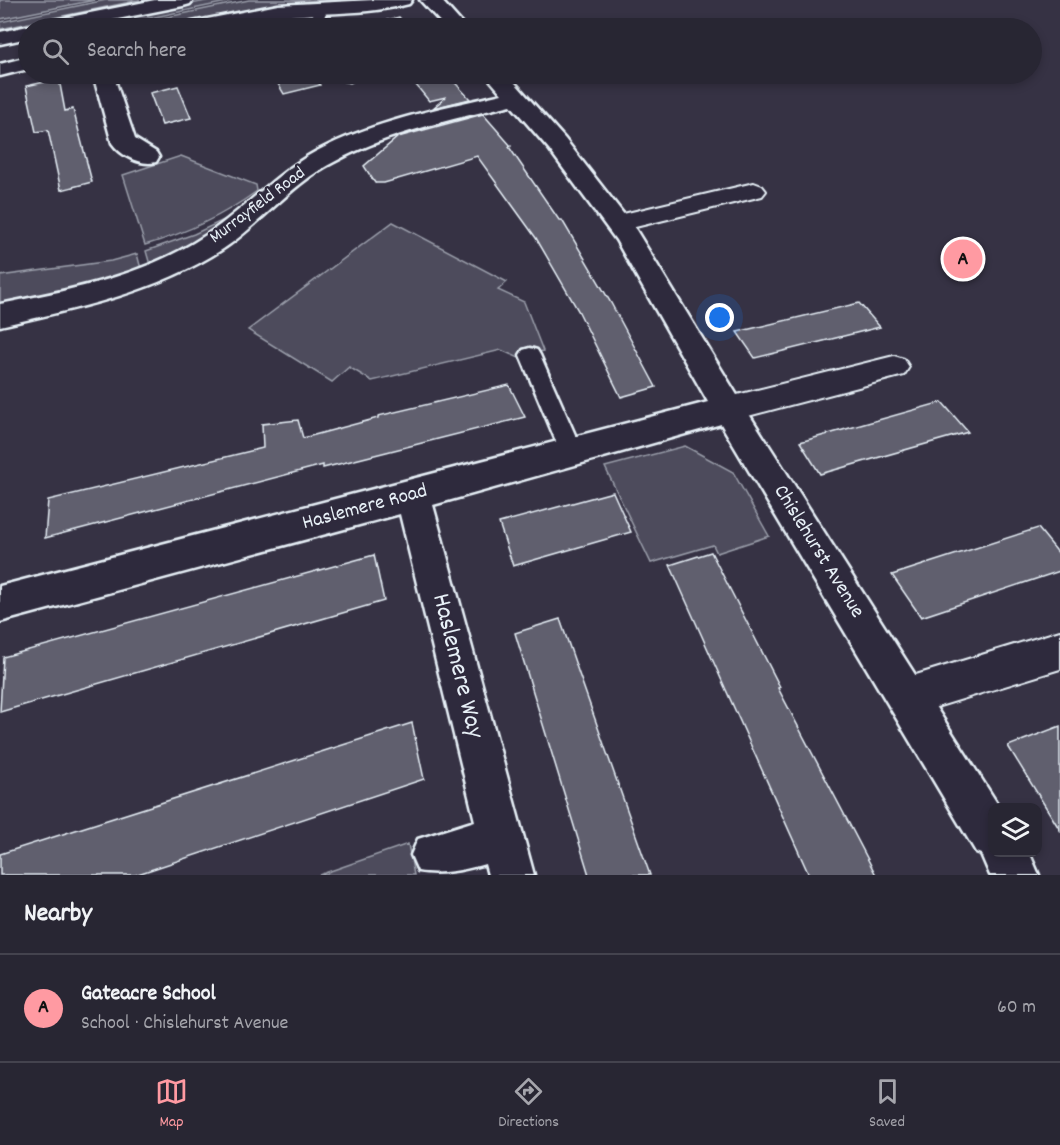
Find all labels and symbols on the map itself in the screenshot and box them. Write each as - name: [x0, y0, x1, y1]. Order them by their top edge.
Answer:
- street label: Murrayfield Road: [205, 162, 311, 250]
- pin: A: [944, 236, 982, 282]
- your location: [705, 303, 734, 332]
- street label: Haslemere Road: [299, 477, 431, 539]
- street label: Chislehurst Avenue: [765, 480, 871, 624]
- street label: Haslemere Way: [421, 590, 493, 743]

